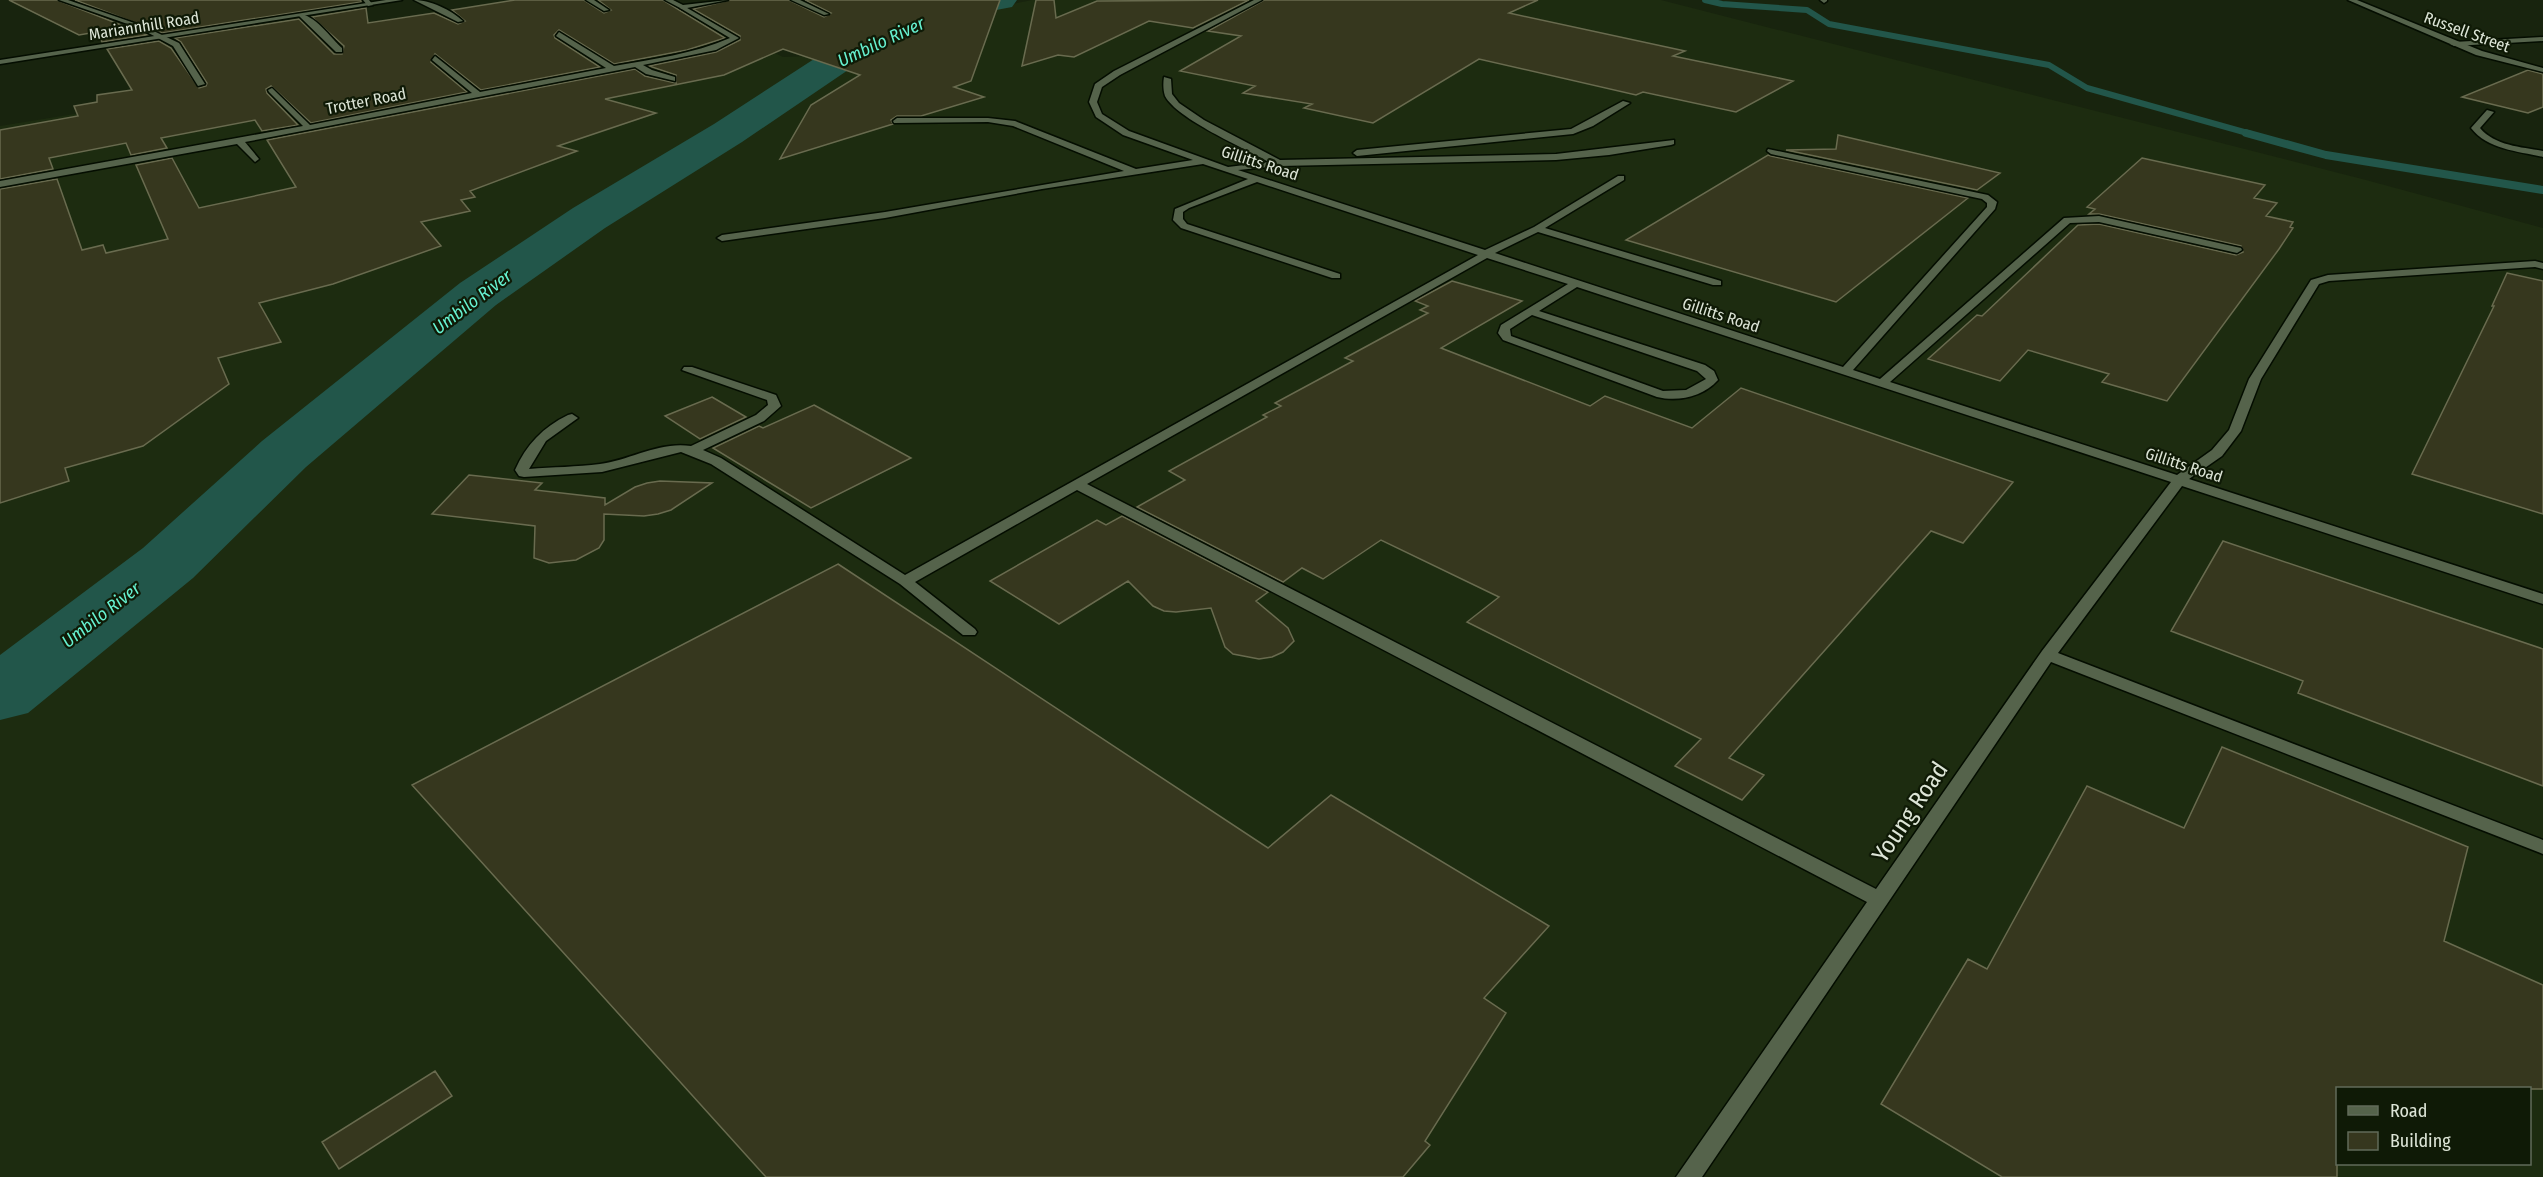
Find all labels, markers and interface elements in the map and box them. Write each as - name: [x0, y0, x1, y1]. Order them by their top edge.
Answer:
- street label: Mariannhill Road: [88, 8, 200, 44]
- street label: Russell Street: [2421, 8, 2513, 57]
- water label: Umbilo River: [834, 12, 929, 72]
- street label: Trotter Road: [324, 84, 408, 118]
- street label: Gillitts Road: [1219, 142, 1301, 184]
- water label: Umbilo River: [428, 265, 517, 339]
- street label: Gillitts Road: [1680, 294, 1762, 336]
- street label: Gillitts Road: [2143, 444, 2225, 486]
- water label: Umbilo River: [57, 577, 145, 652]
- street label: Young Road: [1866, 756, 1954, 868]
- legend: [2336, 1087, 2531, 1165]
- text: Road: [2390, 1100, 2427, 1122]
- text: Building: [2390, 1130, 2451, 1152]

